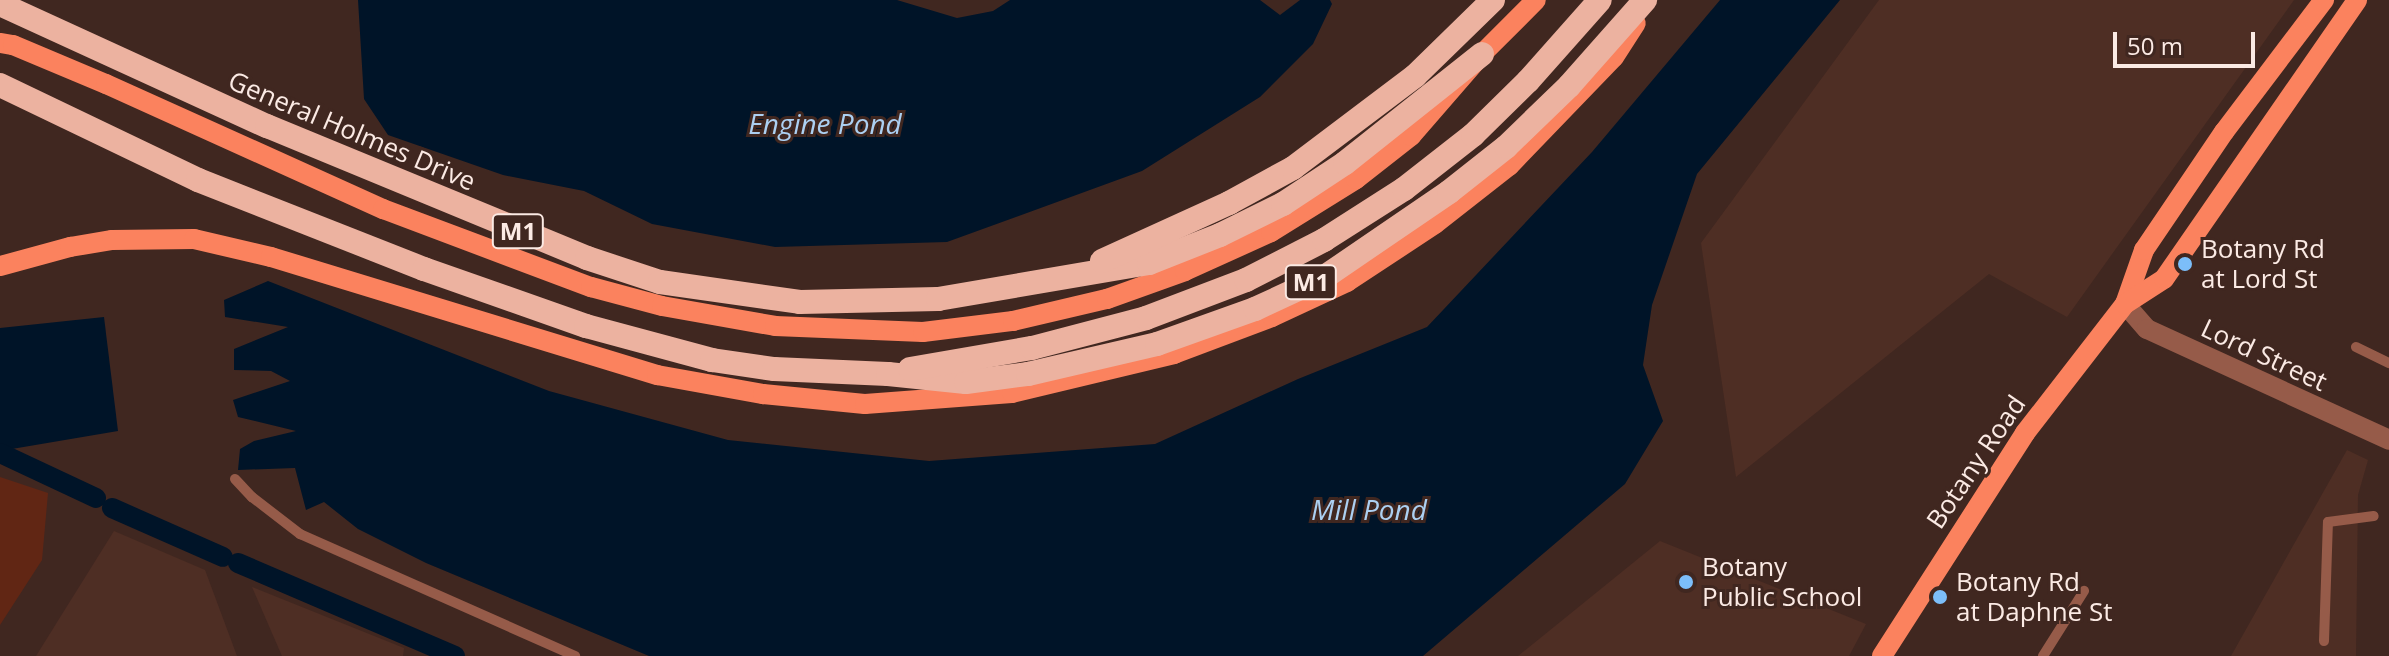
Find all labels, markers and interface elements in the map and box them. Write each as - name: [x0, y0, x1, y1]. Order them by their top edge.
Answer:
- scale bar: [2117, 16, 2259, 66]
- text: 50 m: [2127, 29, 2183, 62]
- street label: General Holmes Drive: [224, 65, 480, 197]
- water label: Engine Pond: [748, 106, 902, 140]
- road number: M1: [490, 211, 546, 251]
- place label: Botany Rd at Lord St: [2201, 233, 2325, 294]
- marker: Botany Rd at Lord St: [2176, 255, 2194, 273]
- road number: M1: [1283, 262, 1339, 302]
- street label: Lord Street: [2196, 312, 2332, 398]
- street label: Botany Road: [1920, 389, 2032, 535]
- water label: Mill Pond: [1311, 492, 1427, 526]
- place label: Botany Public School: [1702, 551, 1862, 612]
- place label: Botany Rd at Daphne St: [1956, 566, 2112, 628]
- marker: Botany Public School: [1677, 573, 1695, 591]
- marker: Botany Rd at Daphne St: [1931, 588, 1949, 606]

